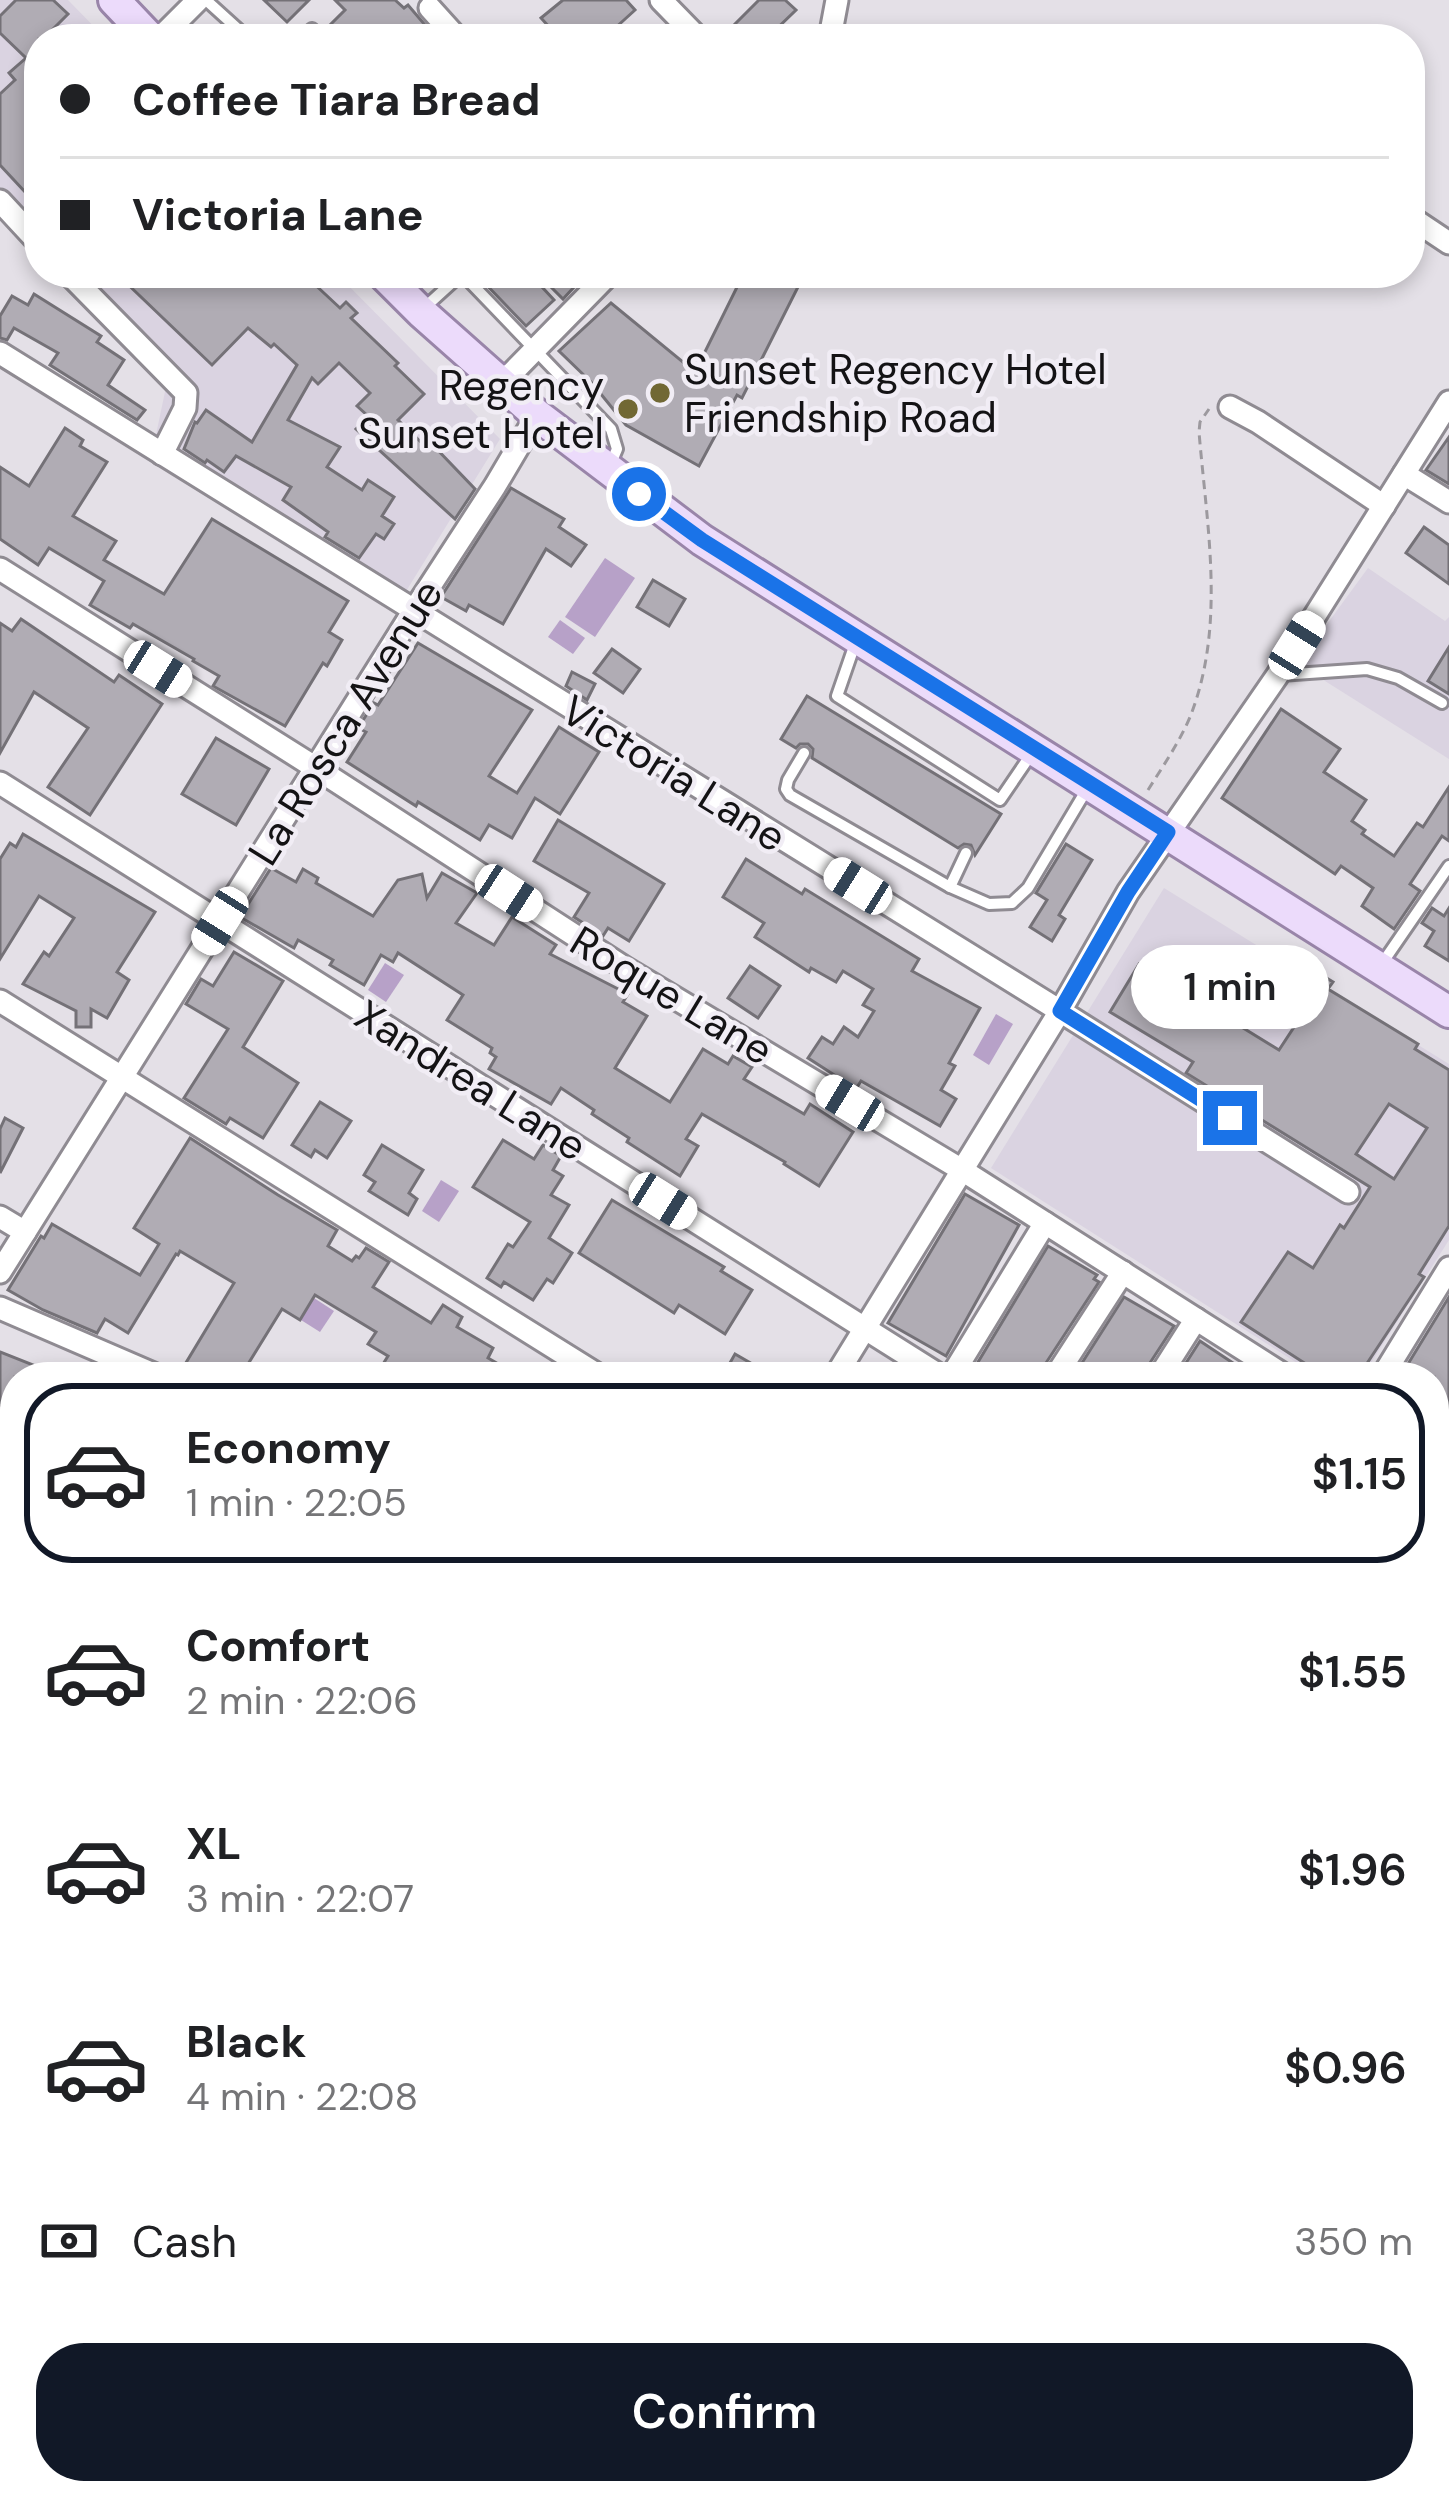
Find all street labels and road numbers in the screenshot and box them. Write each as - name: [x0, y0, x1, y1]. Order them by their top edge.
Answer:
- street label: La Rosca Avenue: [236, 569, 455, 875]
- street label: Victoria Lane: [551, 683, 796, 864]
- street label: Roque Lane: [560, 913, 783, 1077]
- street label: Xandrea Lane: [345, 987, 597, 1174]

